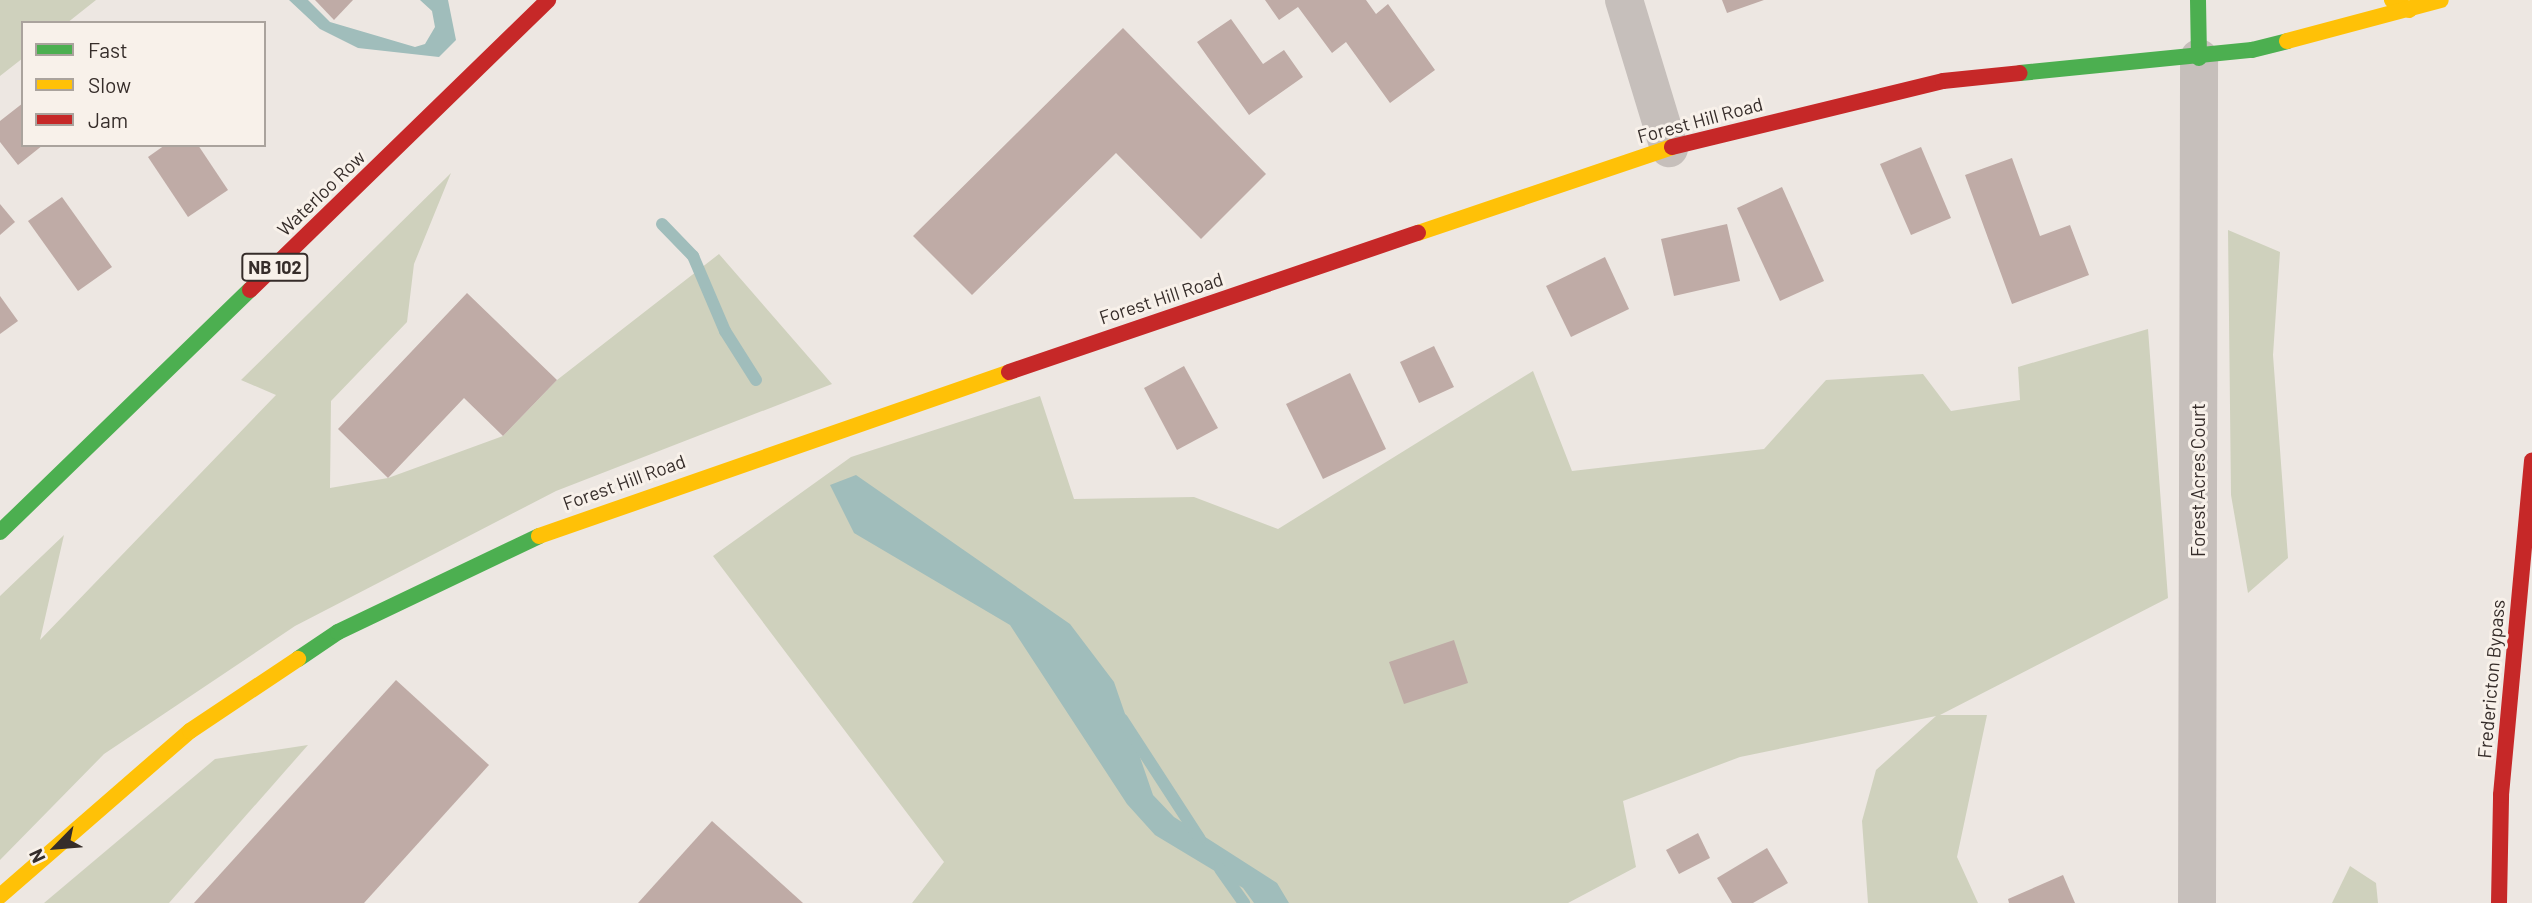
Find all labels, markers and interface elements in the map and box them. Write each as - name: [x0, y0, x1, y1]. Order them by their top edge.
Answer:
- legend: [21, 21, 266, 147]
- text: Fast: [88, 37, 128, 62]
- text: Slow: [88, 72, 131, 97]
- street label: Forest Hill Road: [1635, 92, 1765, 148]
- text: Jam: [88, 107, 128, 132]
- street label: Waterloo Row: [272, 145, 370, 241]
- road number: NB 102: [240, 253, 310, 282]
- street label: Forest Hill Road: [1096, 267, 1226, 329]
- street label: Forest Acres Court: [2187, 403, 2209, 557]
- street label: Forest Hill Road: [560, 449, 688, 515]
- street label: Fredericton Bypass: [2473, 599, 2509, 759]
- north arrow: [21, 812, 91, 882]
- text: N: [23, 846, 50, 867]

